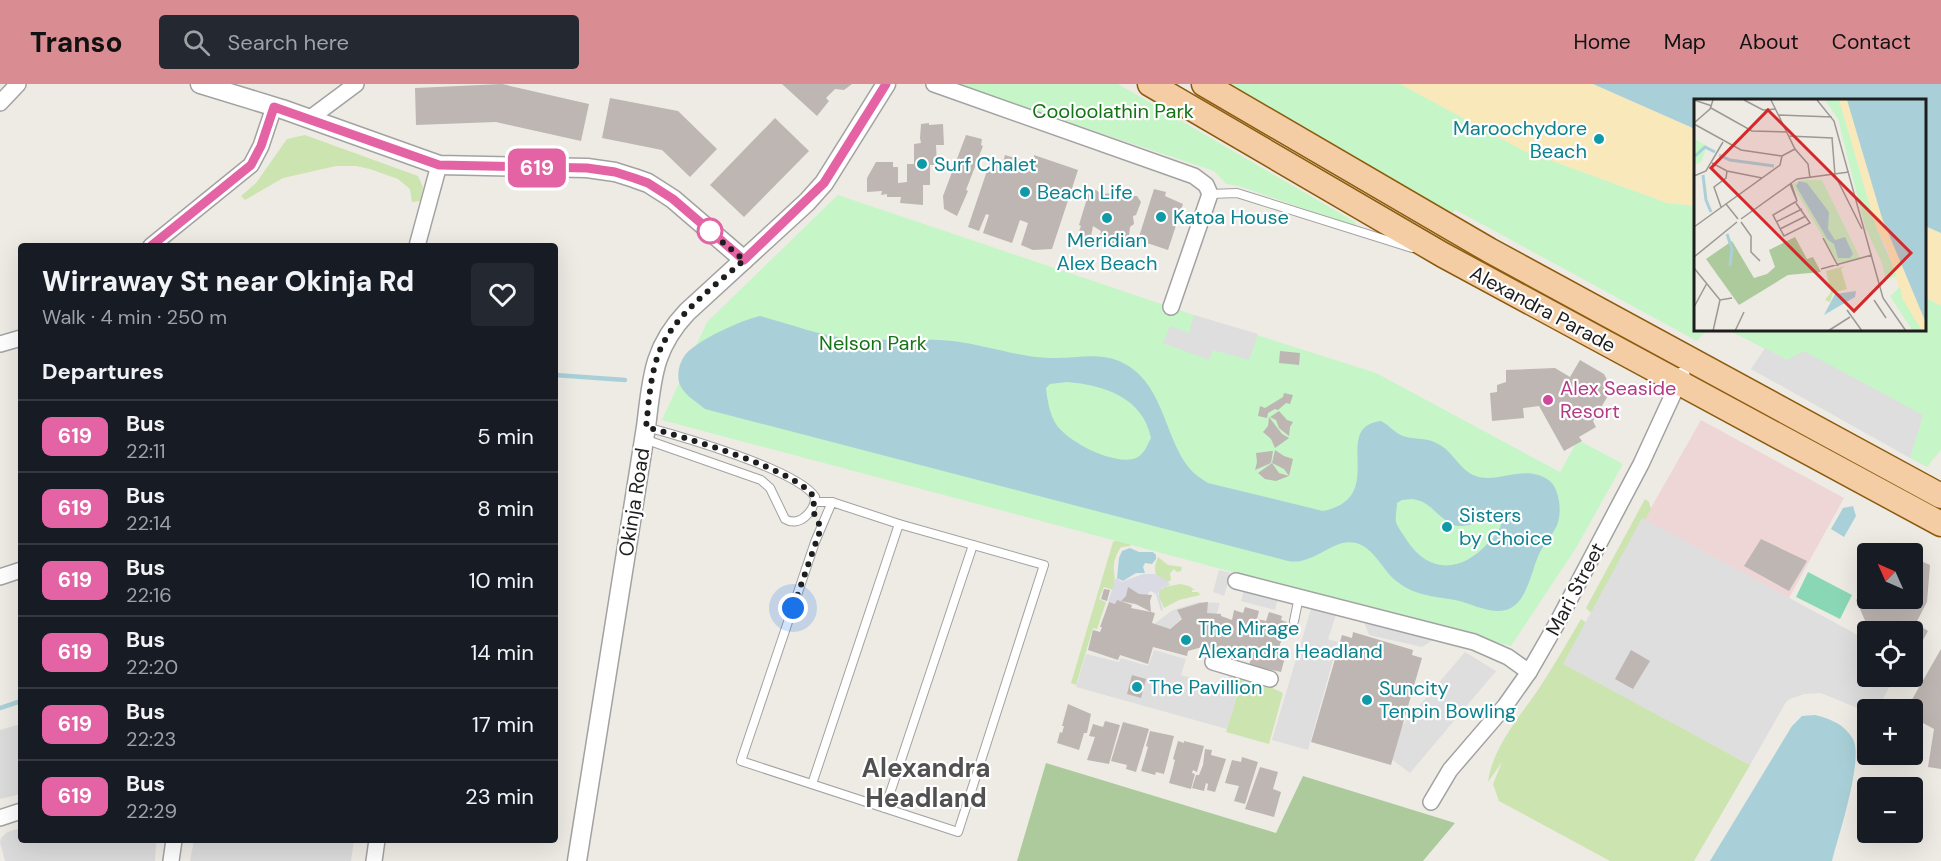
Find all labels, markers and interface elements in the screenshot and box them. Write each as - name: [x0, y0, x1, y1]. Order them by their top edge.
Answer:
- search box: [159, 15, 579, 69]
- text: Transo: [30, 24, 123, 61]
- icon: search: [180, 26, 213, 59]
- text: Search here: [228, 28, 349, 57]
- text: Home: [1573, 28, 1631, 56]
- text: Map: [1664, 28, 1706, 56]
- text: About: [1739, 28, 1799, 56]
- text: Contact: [1832, 28, 1911, 56]
- park label: Cooloolathin Park: [1032, 98, 1194, 124]
- inset map: [1694, 99, 1926, 332]
- place label: Maroochydore Beach: [1453, 115, 1587, 164]
- marker: Maroochydore Beach: [1592, 132, 1606, 146]
- line badge: 619: [502, 148, 572, 188]
- place label: Surf Chalet: [934, 151, 1037, 177]
- text: 619: [520, 154, 554, 182]
- marker: Surf Chalet: [915, 157, 929, 171]
- place label: Beach Life: [1037, 179, 1133, 205]
- marker: Beach Life: [1018, 185, 1032, 199]
- place label: Katoa House: [1173, 204, 1289, 230]
- marker: Katoa House: [1154, 210, 1168, 224]
- marker: Meridian Alex Beach: [1100, 211, 1114, 225]
- unlabelled marker: [697, 218, 723, 244]
- place label: Meridian Alex Beach: [1056, 227, 1158, 276]
- street label: Alexandra Parade: [1466, 260, 1620, 358]
- text: Wirraway St near Okinja Rd: [42, 263, 414, 300]
- button: heart: [471, 263, 534, 326]
- text: Walk · 4 min · 250 m: [42, 304, 227, 330]
- park label: Nelson Park: [819, 330, 927, 356]
- text: Departures: [42, 357, 164, 386]
- place label: Alex Seaside Resort: [1560, 375, 1676, 424]
- marker: Alex Seaside Resort: [1541, 393, 1555, 407]
- text: Bus: [126, 409, 165, 438]
- text: 619: [58, 422, 92, 450]
- text: 5 min: [477, 422, 534, 451]
- text: 22:11: [126, 438, 166, 464]
- street label: Okinja Road: [613, 446, 655, 558]
- text: Bus: [126, 481, 165, 510]
- text: 619: [58, 494, 92, 522]
- text: 8 min: [477, 494, 534, 523]
- place label: Sisters by Choice: [1459, 502, 1552, 551]
- text: 22:14: [126, 510, 171, 536]
- marker: Sisters by Choice: [1440, 520, 1454, 534]
- street label: Mari Street: [1540, 538, 1610, 640]
- north arrow: [1857, 543, 1923, 609]
- map controls: [1857, 543, 1923, 843]
- text: Bus: [126, 553, 165, 582]
- text: 619: [58, 566, 92, 594]
- text: 10 min: [469, 566, 534, 595]
- text: 22:16: [126, 582, 172, 608]
- your location: [778, 593, 808, 623]
- place label: The Mirage Alexandra Headland: [1198, 615, 1383, 664]
- button: locate: [1857, 621, 1923, 687]
- text: Bus: [126, 625, 165, 654]
- marker: The Mirage Alexandra Headland: [1179, 633, 1193, 647]
- text: 619: [58, 638, 92, 666]
- text: 14 min: [470, 638, 534, 667]
- text: 22:20: [126, 654, 178, 680]
- place label: The Pavillion: [1149, 674, 1262, 700]
- place label: Suncity Tenpin Bowling: [1379, 675, 1516, 724]
- marker: The Pavillion: [1130, 680, 1144, 694]
- marker: Suncity Tenpin Bowling: [1360, 693, 1374, 707]
- text: Bus: [126, 697, 165, 726]
- button: +: [1857, 699, 1923, 765]
- text: 619: [58, 710, 92, 738]
- text: 17 min: [472, 710, 534, 739]
- text: 22:23: [126, 726, 176, 752]
- district label: Alexandra Headland: [862, 751, 990, 815]
- text: Bus: [126, 769, 165, 798]
- button: −: [1857, 777, 1923, 843]
- text: 619: [58, 782, 92, 810]
- text: 23 min: [465, 782, 534, 811]
- text: 22:29: [126, 798, 177, 824]

